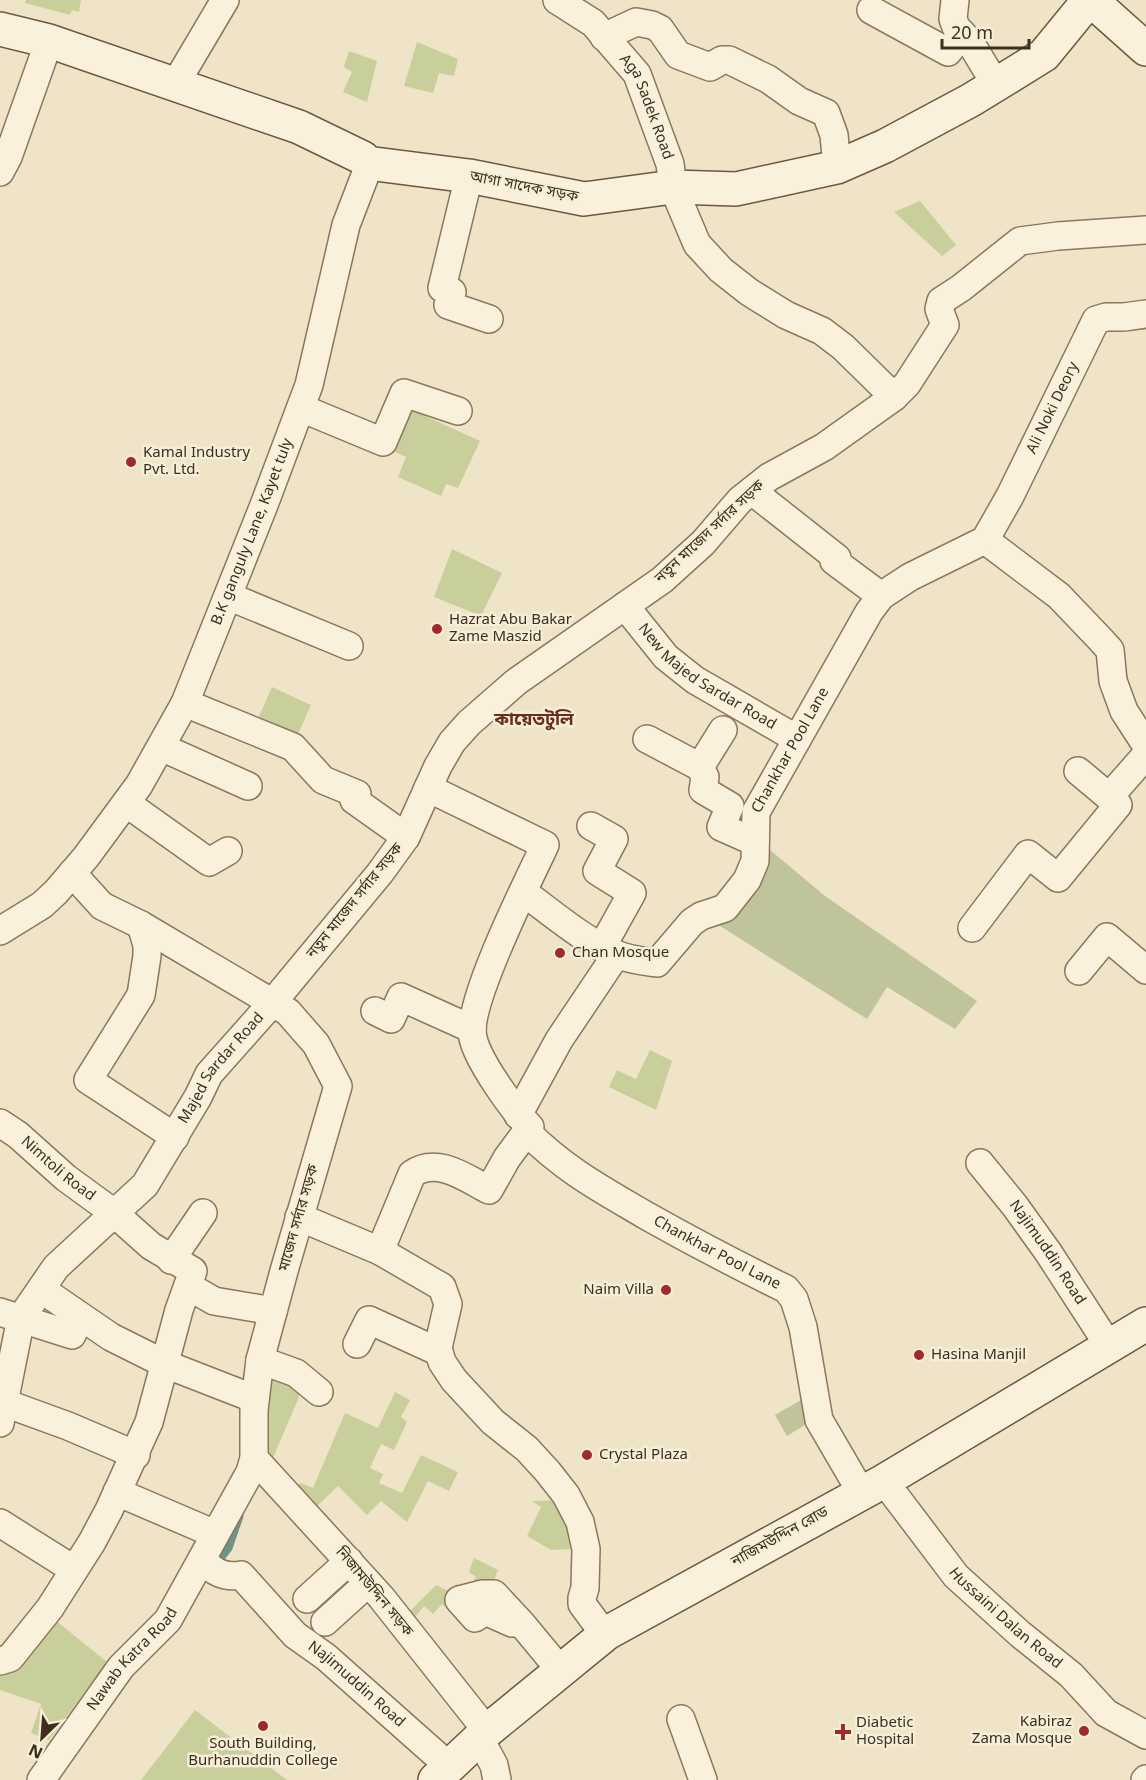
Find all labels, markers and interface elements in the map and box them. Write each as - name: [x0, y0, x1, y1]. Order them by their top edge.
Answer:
- scale bar: [942, 12, 1029, 50]
- text: 20 m: [951, 22, 993, 46]
- street label: Aga Sadek Road: [615, 50, 678, 163]
- street label: আগা সাদেক সড়ক: [467, 166, 581, 207]
- street label: Ali Noki Deory: [1022, 358, 1084, 457]
- street label: B.K ganguly Lane, Kayet tuly: [207, 435, 298, 628]
- place label: Kamal Industry Pvt. Ltd.: [143, 443, 251, 480]
- marker: Kamal Industry Pvt. Ltd.: [124, 455, 138, 469]
- street label: নতুন মাজেদ সর্দার সড়ক: [650, 475, 770, 589]
- place label: Hazrat Abu Bakar Zame Maszid: [449, 610, 572, 647]
- street label: New Majed Sardar Road: [633, 620, 780, 735]
- marker: Hazrat Abu Bakar Zame Maszid: [430, 622, 444, 636]
- street label: Chankhar Pool Lane: [747, 684, 834, 817]
- district label: কায়েতটুলি: [493, 708, 574, 732]
- street label: নতুন মাজেদ সর্দার সড়ক: [302, 838, 408, 964]
- place label: Chan Mosque: [572, 943, 669, 963]
- marker: Chan Mosque: [553, 946, 567, 960]
- street label: Majed Sardar Road: [174, 1008, 269, 1128]
- street label: Nimtoli Road: [16, 1132, 99, 1206]
- street label: মাজেদ সর্দার সড়ক: [274, 1161, 324, 1275]
- street label: Najimuddin Road: [1004, 1196, 1090, 1309]
- street label: Chankhar Pool Lane: [649, 1211, 784, 1295]
- place label: Naim Villa: [583, 1280, 654, 1300]
- marker: Naim Villa: [659, 1283, 673, 1297]
- place label: Hasina Manjil: [931, 1345, 1026, 1365]
- marker: Hasina Manjil: [912, 1348, 926, 1362]
- place label: Crystal Plaza: [599, 1445, 688, 1465]
- marker: Crystal Plaza: [580, 1448, 594, 1462]
- street label: নাজিমউদ্দিন রোড: [727, 1502, 832, 1572]
- street label: নিজামউদ্দিন সড়ক: [330, 1542, 418, 1642]
- street label: Hussaini Dalan Road: [943, 1564, 1066, 1674]
- street label: Nawab Katra Road: [83, 1604, 183, 1715]
- street label: Najimuddin Road: [303, 1637, 409, 1732]
- north arrow: [12, 1708, 72, 1768]
- place label: Kabiraz Zama Mosque: [972, 1712, 1072, 1749]
- place label: Diabetic Hospital: [856, 1713, 914, 1750]
- marker: South Building, Burhanuddin College: [256, 1719, 270, 1733]
- marker: Diabetic Hospital: [834, 1723, 852, 1741]
- marker: Kabiraz Zama Mosque: [1077, 1724, 1091, 1738]
- place label: South Building, Burhanuddin College: [188, 1734, 338, 1771]
- text: N: [26, 1737, 47, 1762]

